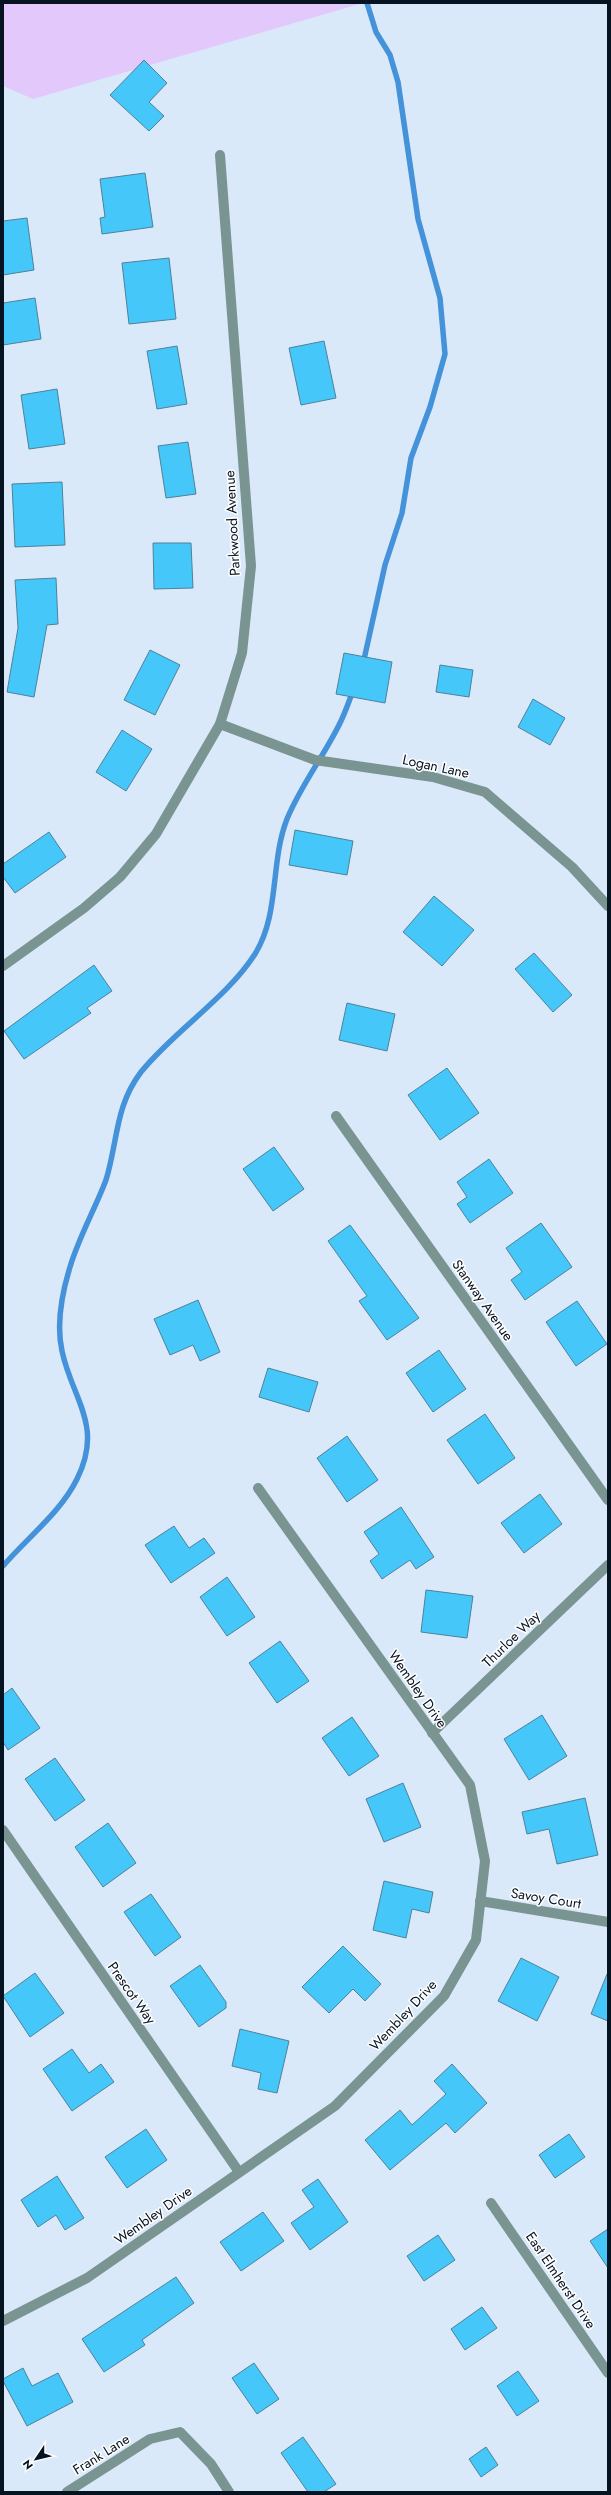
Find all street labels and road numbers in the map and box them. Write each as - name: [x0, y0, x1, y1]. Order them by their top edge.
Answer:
- street label: Parkwood Avenue: [219, 470, 245, 576]
- street label: Logan Lane: [401, 749, 471, 783]
- street label: Stanway Avenue: [448, 1255, 518, 1345]
- street label: Thurloe Way: [478, 1606, 545, 1672]
- street label: Wembley Drive: [384, 1646, 452, 1732]
- street label: Savoy Court: [509, 1883, 583, 1914]
- street label: Prescot Way: [103, 1958, 161, 2029]
- street label: Wembley Drive: [365, 1975, 441, 2055]
- street label: Wembley Drive: [110, 2181, 196, 2249]
- street label: East Elmherst Drive: [521, 2227, 601, 2333]
- street label: Frank Lane: [69, 2429, 133, 2479]

